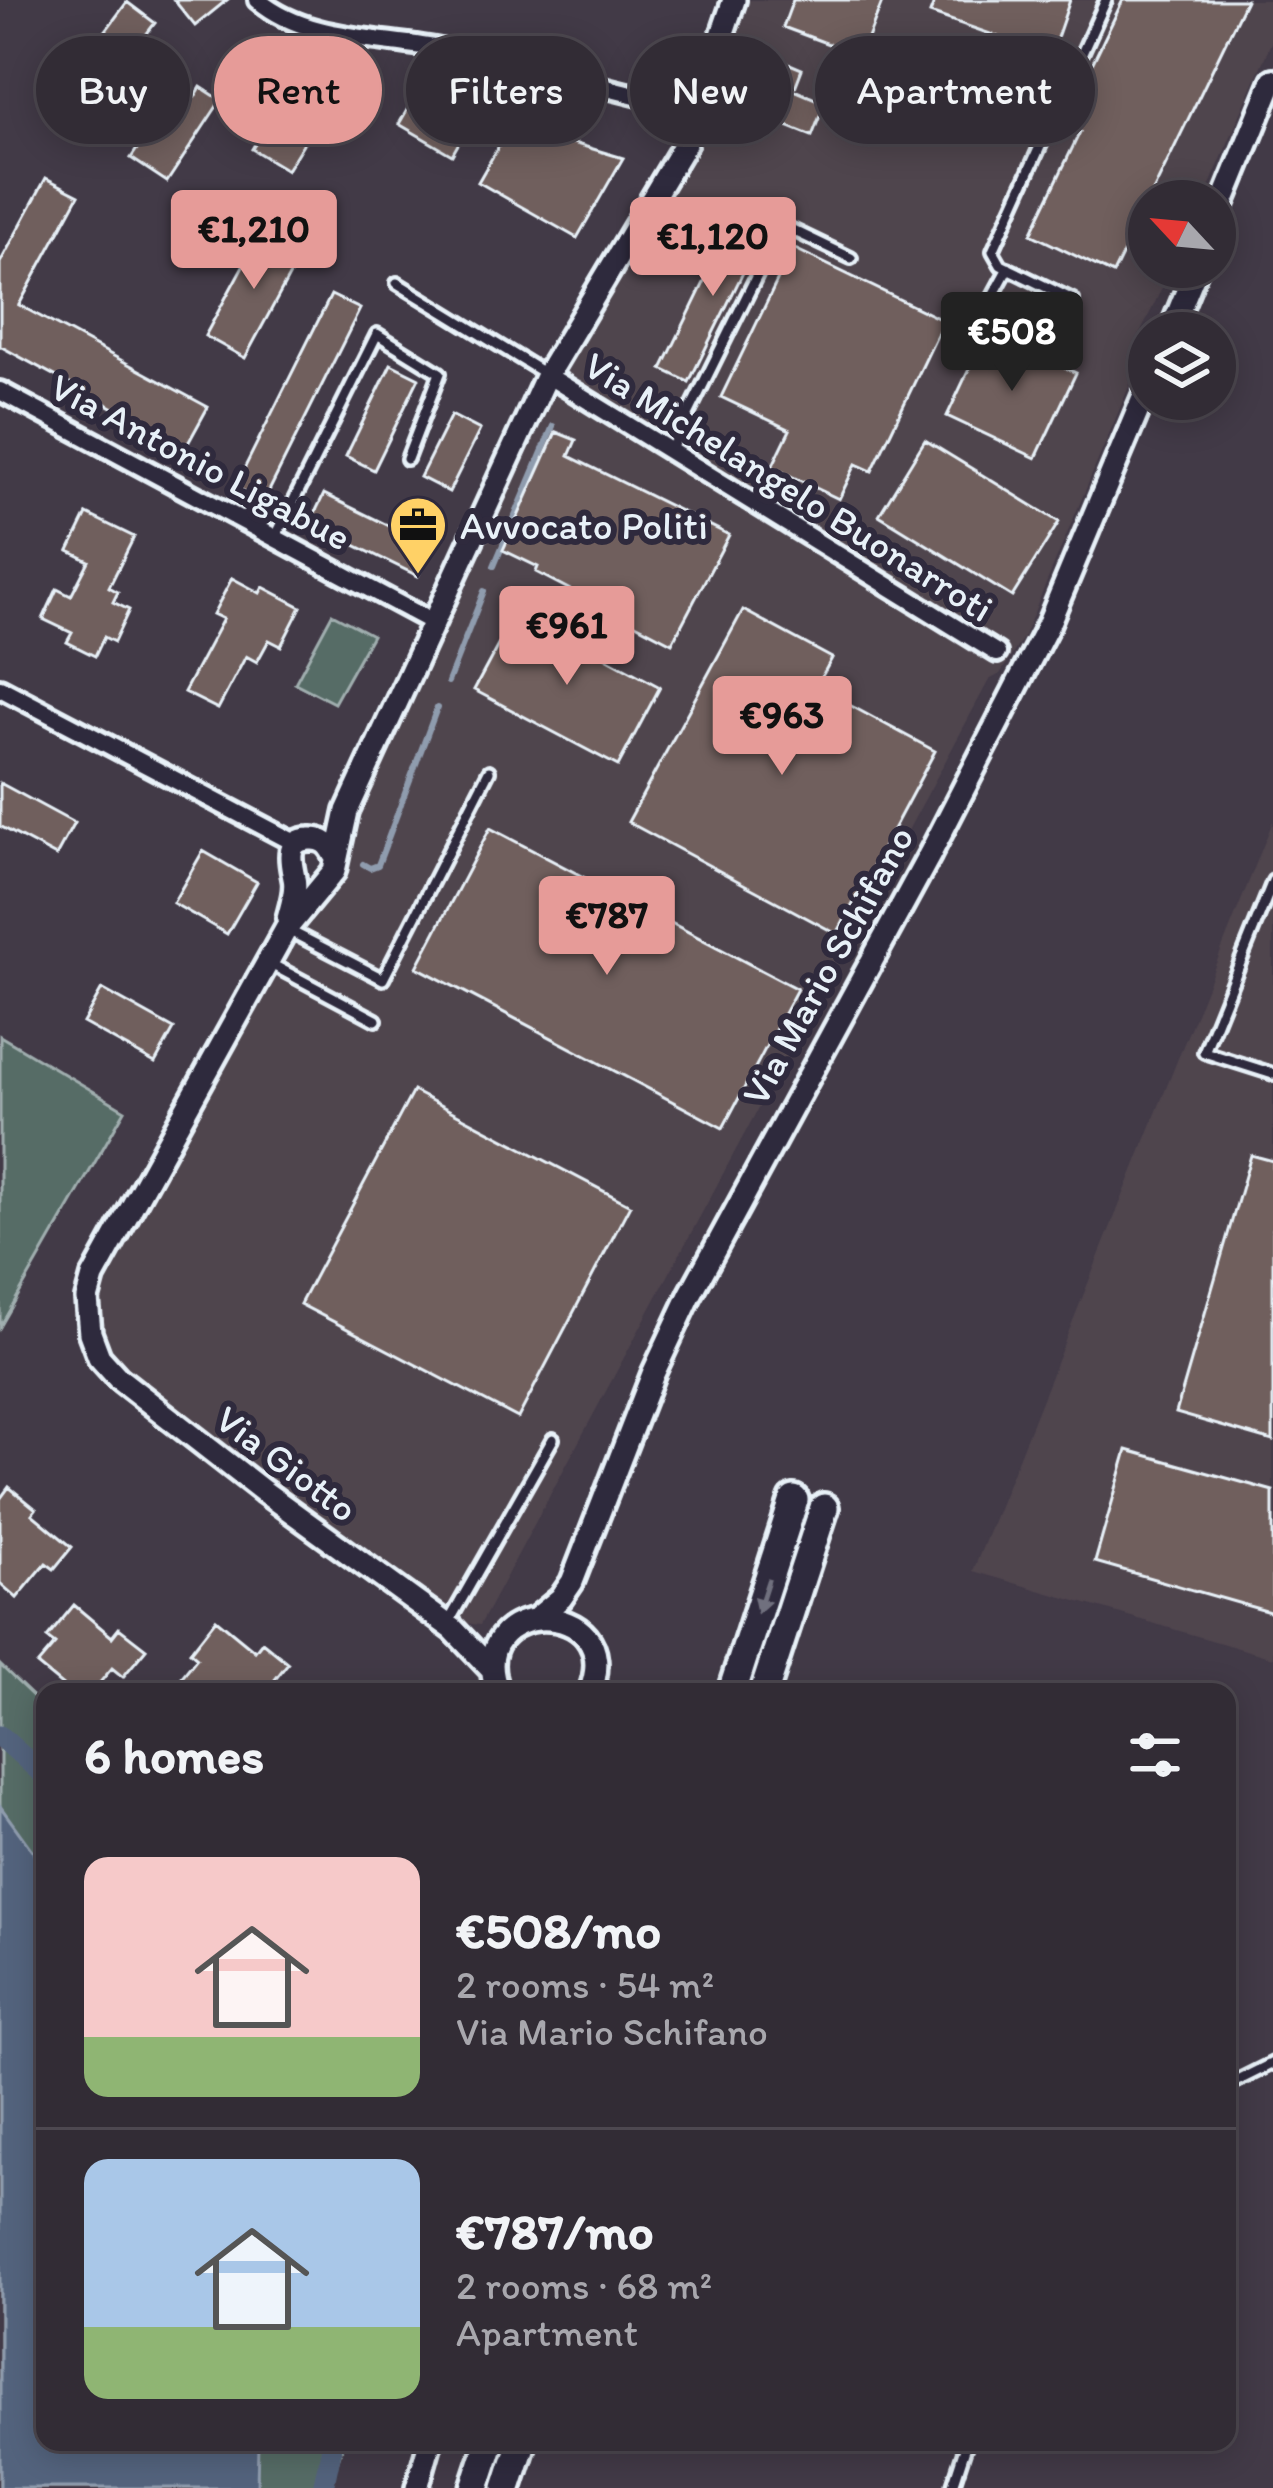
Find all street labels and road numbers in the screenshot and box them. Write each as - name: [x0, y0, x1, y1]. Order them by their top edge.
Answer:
- street label: Via Michelangelo Buonarroti: [576, 341, 1002, 632]
- street label: Via Antonio Ligabue: [43, 362, 359, 560]
- street label: Via Mario Schifano: [731, 817, 924, 1113]
- street label: Via Giotto: [207, 1395, 367, 1532]

